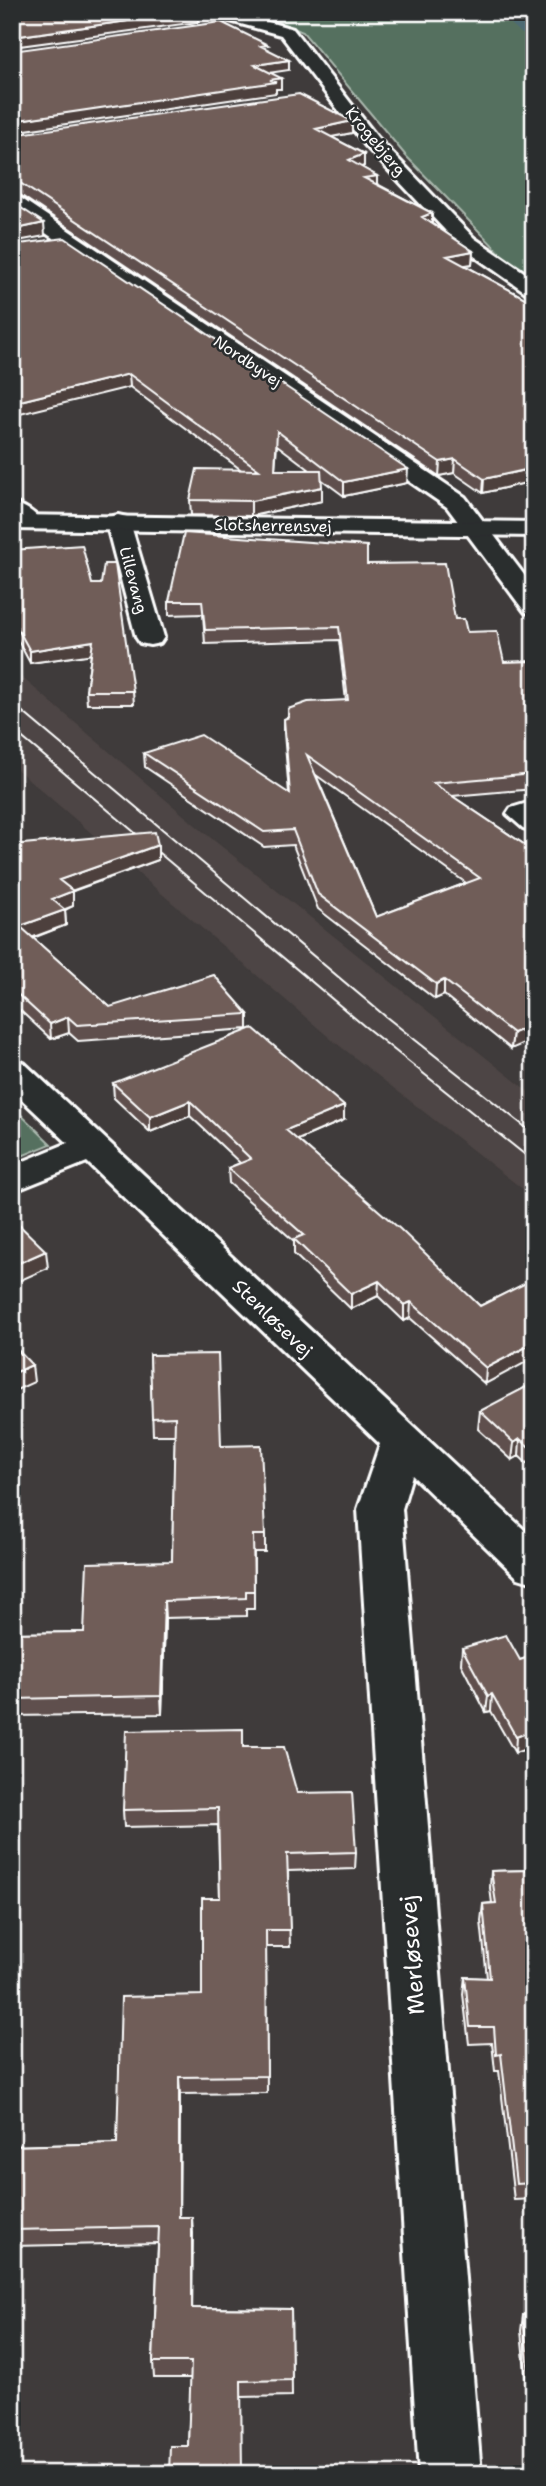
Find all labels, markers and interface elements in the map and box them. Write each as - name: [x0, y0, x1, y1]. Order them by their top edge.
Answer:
- street label: Krogebjerg: [341, 103, 411, 180]
- street label: Nordbyvej: [209, 331, 286, 392]
- street label: Slotsherrensvej: [214, 514, 332, 537]
- street label: Lillevang: [114, 544, 153, 616]
- street label: Stenløsevej: [227, 1274, 318, 1363]
- street label: Merløsevej: [393, 1894, 431, 2016]

